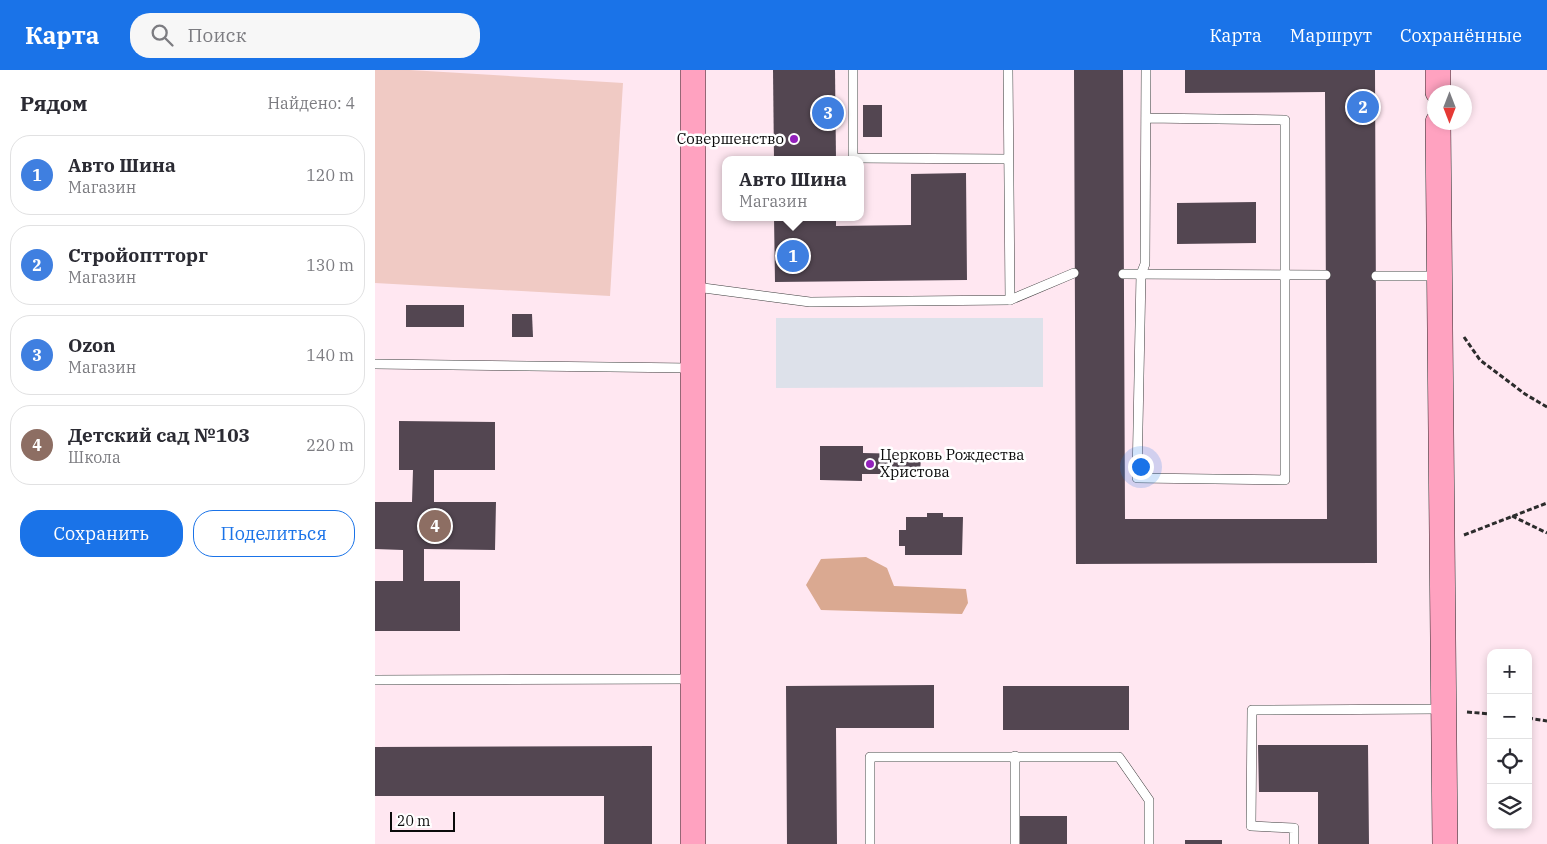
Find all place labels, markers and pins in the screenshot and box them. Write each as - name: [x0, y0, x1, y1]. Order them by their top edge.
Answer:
- pin: 2: [1347, 88, 1379, 126]
- pin: 3: [812, 94, 844, 132]
- place label: Совершенство: [677, 129, 784, 148]
- marker: Совершенство: [788, 133, 800, 145]
- pin: 1: [777, 237, 809, 275]
- place label: Церковь Рождества Христова: [880, 445, 1025, 481]
- marker: Церковь Рождества Христова: [864, 458, 876, 470]
- pin: 4: [419, 507, 451, 545]

